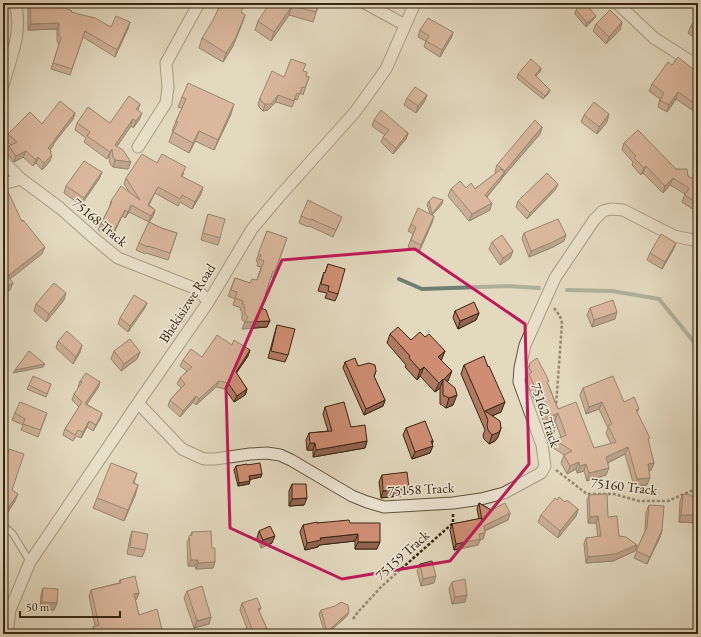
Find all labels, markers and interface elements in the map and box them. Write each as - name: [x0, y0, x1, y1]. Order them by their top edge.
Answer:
- street label: 75168 Track: [69, 194, 132, 251]
- street label: Bhekisizwe Road: [155, 259, 220, 346]
- street label: 75162 Track: [527, 380, 565, 450]
- street label: 75160 Track: [590, 473, 659, 499]
- street label: 75158 Track: [387, 478, 455, 500]
- street label: 75159 Track: [371, 526, 433, 584]
- scale bar: [20, 593, 120, 619]
- text: 50 m: [26, 599, 50, 615]

